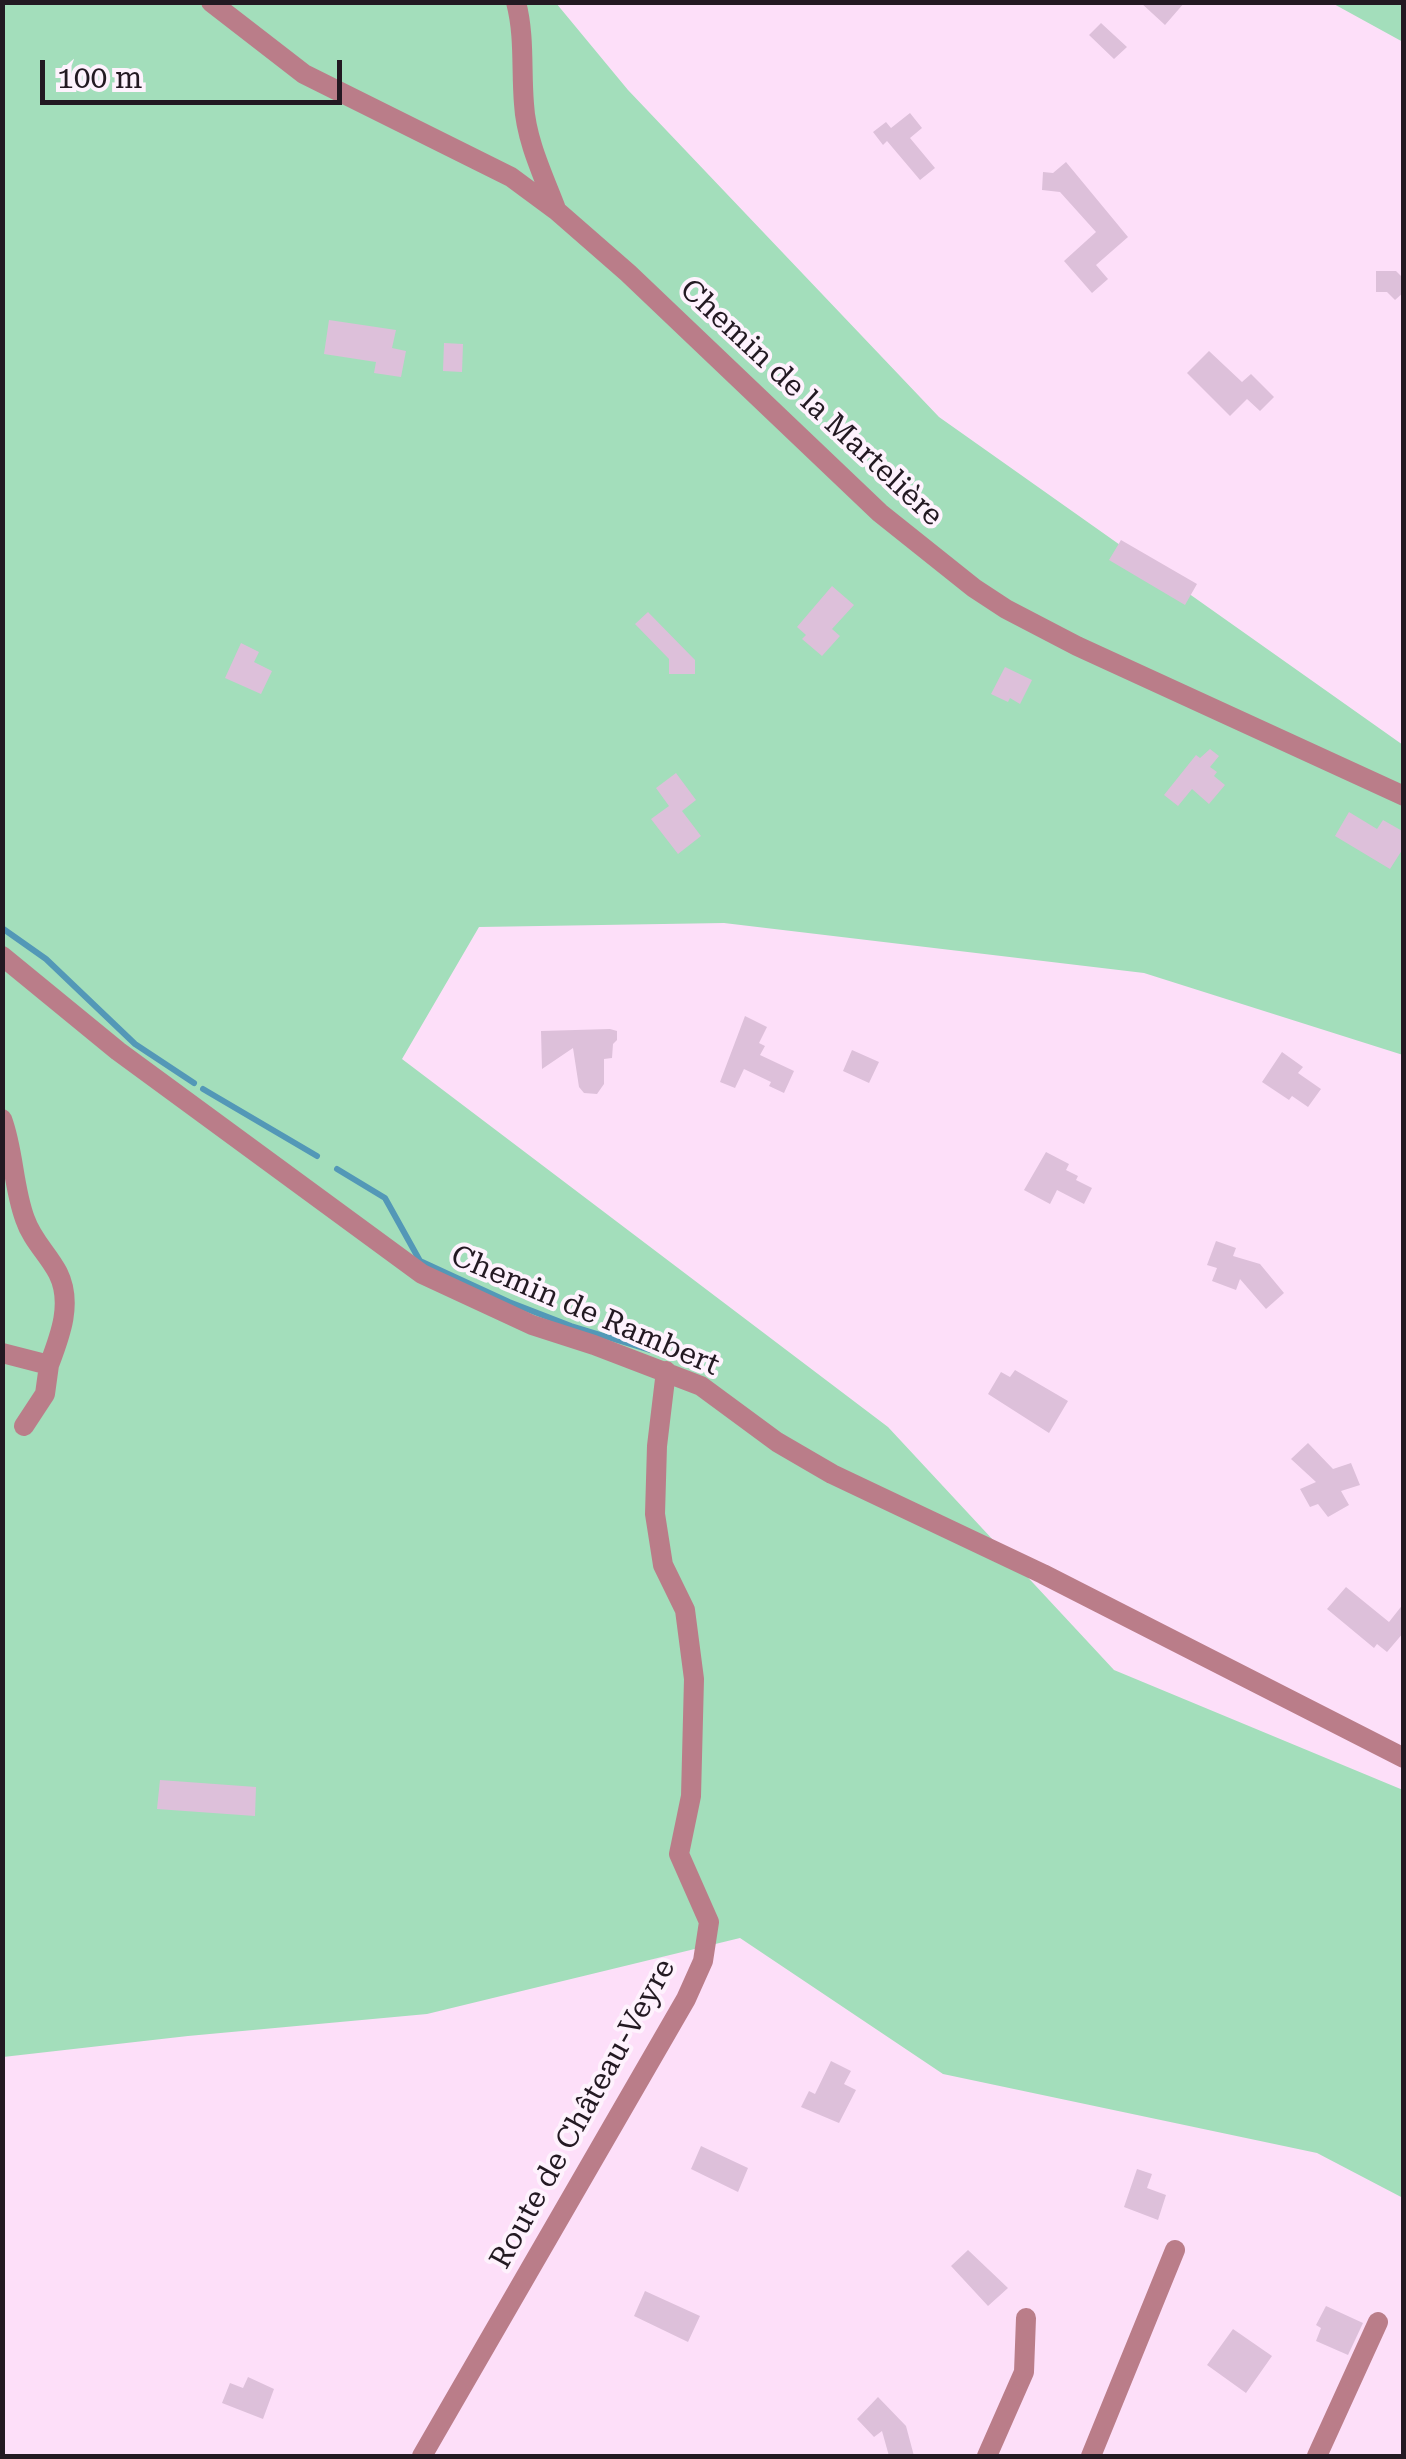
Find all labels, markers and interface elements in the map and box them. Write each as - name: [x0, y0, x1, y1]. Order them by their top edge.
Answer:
- scale bar: [45, 40, 348, 102]
- text: 100 m: [57, 60, 142, 95]
- street label: Chemin de la Martelière: [672, 272, 950, 534]
- street label: Chemin de Rambert: [445, 1238, 725, 1384]
- street label: Route de Château-Veyre: [483, 1953, 683, 2275]

